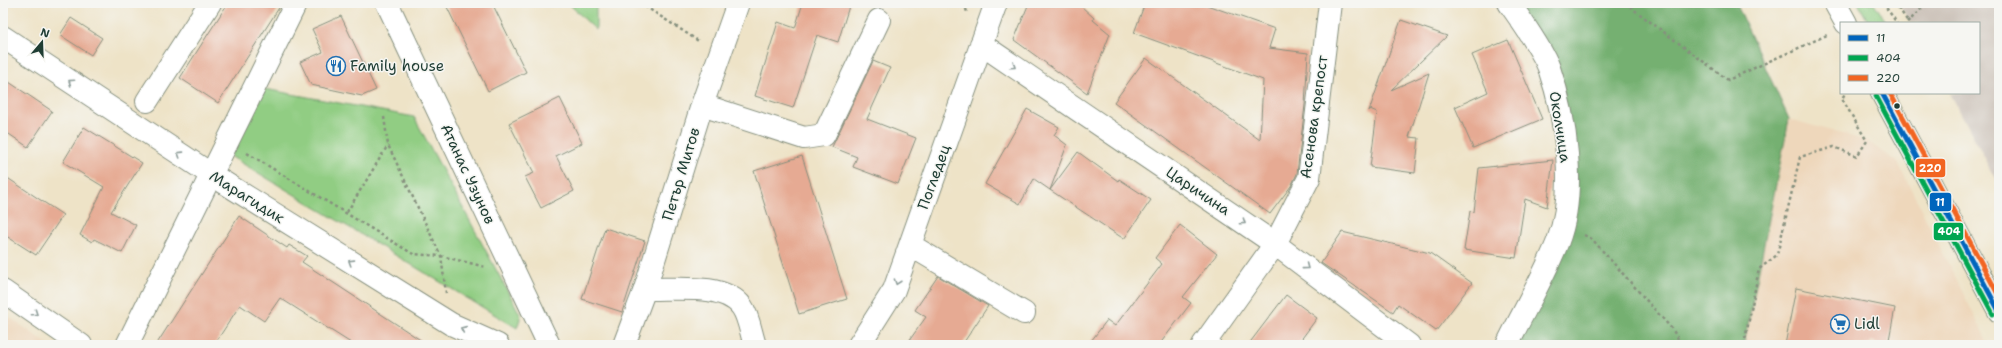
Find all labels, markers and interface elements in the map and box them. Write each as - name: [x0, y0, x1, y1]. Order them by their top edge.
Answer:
- north arrow: [22, 22, 62, 62]
- legend: [1840, 22, 1980, 94]
- text: N: [39, 25, 52, 42]
- text: 11: [1876, 30, 1886, 46]
- text: 404: [1876, 50, 1901, 66]
- street label: Асенова крепост: [1295, 54, 1333, 180]
- restaurant icon: Family house: [325, 55, 347, 77]
- place label: Family house: [350, 56, 444, 76]
- one-way arrow: [1009, 61, 1016, 68]
- text: 220: [1876, 70, 1900, 86]
- one-way arrow: [68, 79, 75, 87]
- street label: Околчица: [1545, 90, 1576, 165]
- unlabelled marker: [1892, 101, 1902, 111]
- street label: Атанас Узунов: [436, 121, 500, 227]
- street label: Петър Митов: [657, 125, 705, 223]
- street label: Погледец: [913, 142, 955, 212]
- one-way arrow: [177, 151, 184, 159]
- line badge: 220: [1915, 158, 1946, 178]
- text: 220: [1919, 161, 1942, 176]
- street label: Царичина: [1162, 162, 1235, 220]
- street label: Марагидик: [206, 166, 288, 228]
- line badge: 11: [1929, 192, 1952, 212]
- text: 11: [1935, 195, 1945, 210]
- one-way arrow: [1238, 217, 1245, 224]
- line badge: 404: [1933, 222, 1964, 241]
- text: 404: [1937, 224, 1961, 239]
- one-way arrow: [348, 259, 355, 266]
- one-way arrow: [1302, 262, 1309, 269]
- one-way arrow: [894, 278, 902, 285]
- one-way arrow: [31, 309, 38, 316]
- supermarket icon: Lidl: [1829, 313, 1851, 335]
- place label: Lidl: [1854, 314, 1880, 334]
- one-way arrow: [459, 326, 467, 334]

